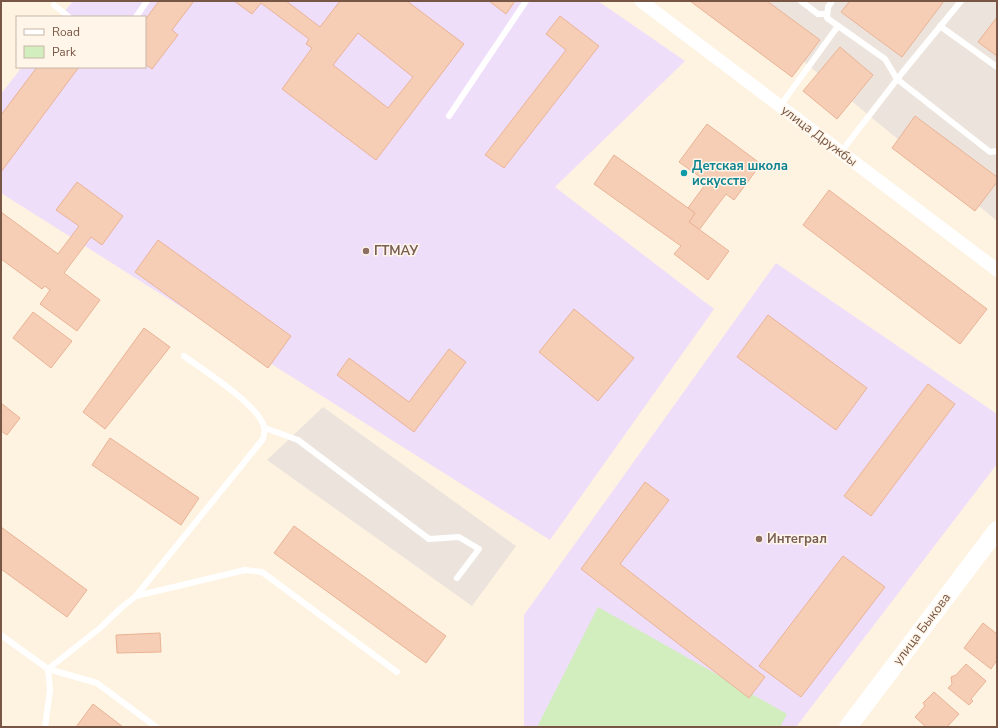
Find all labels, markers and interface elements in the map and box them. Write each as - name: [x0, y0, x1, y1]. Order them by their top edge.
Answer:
- legend: [16, 16, 146, 68]
- text: Road: [52, 24, 80, 40]
- text: Park: [52, 44, 77, 60]
- street label: улица Дружбы: [777, 101, 861, 171]
- place label: Детская школа искусств: [692, 157, 788, 190]
- marker: Детская школа искусств: [679, 168, 689, 178]
- place label: ГТМАУ: [374, 242, 419, 260]
- marker: ГТМАУ: [361, 246, 371, 256]
- place label: Интеграл: [767, 530, 827, 548]
- marker: Интеграл: [754, 534, 764, 544]
- street label: улица Быкова: [889, 589, 955, 669]

